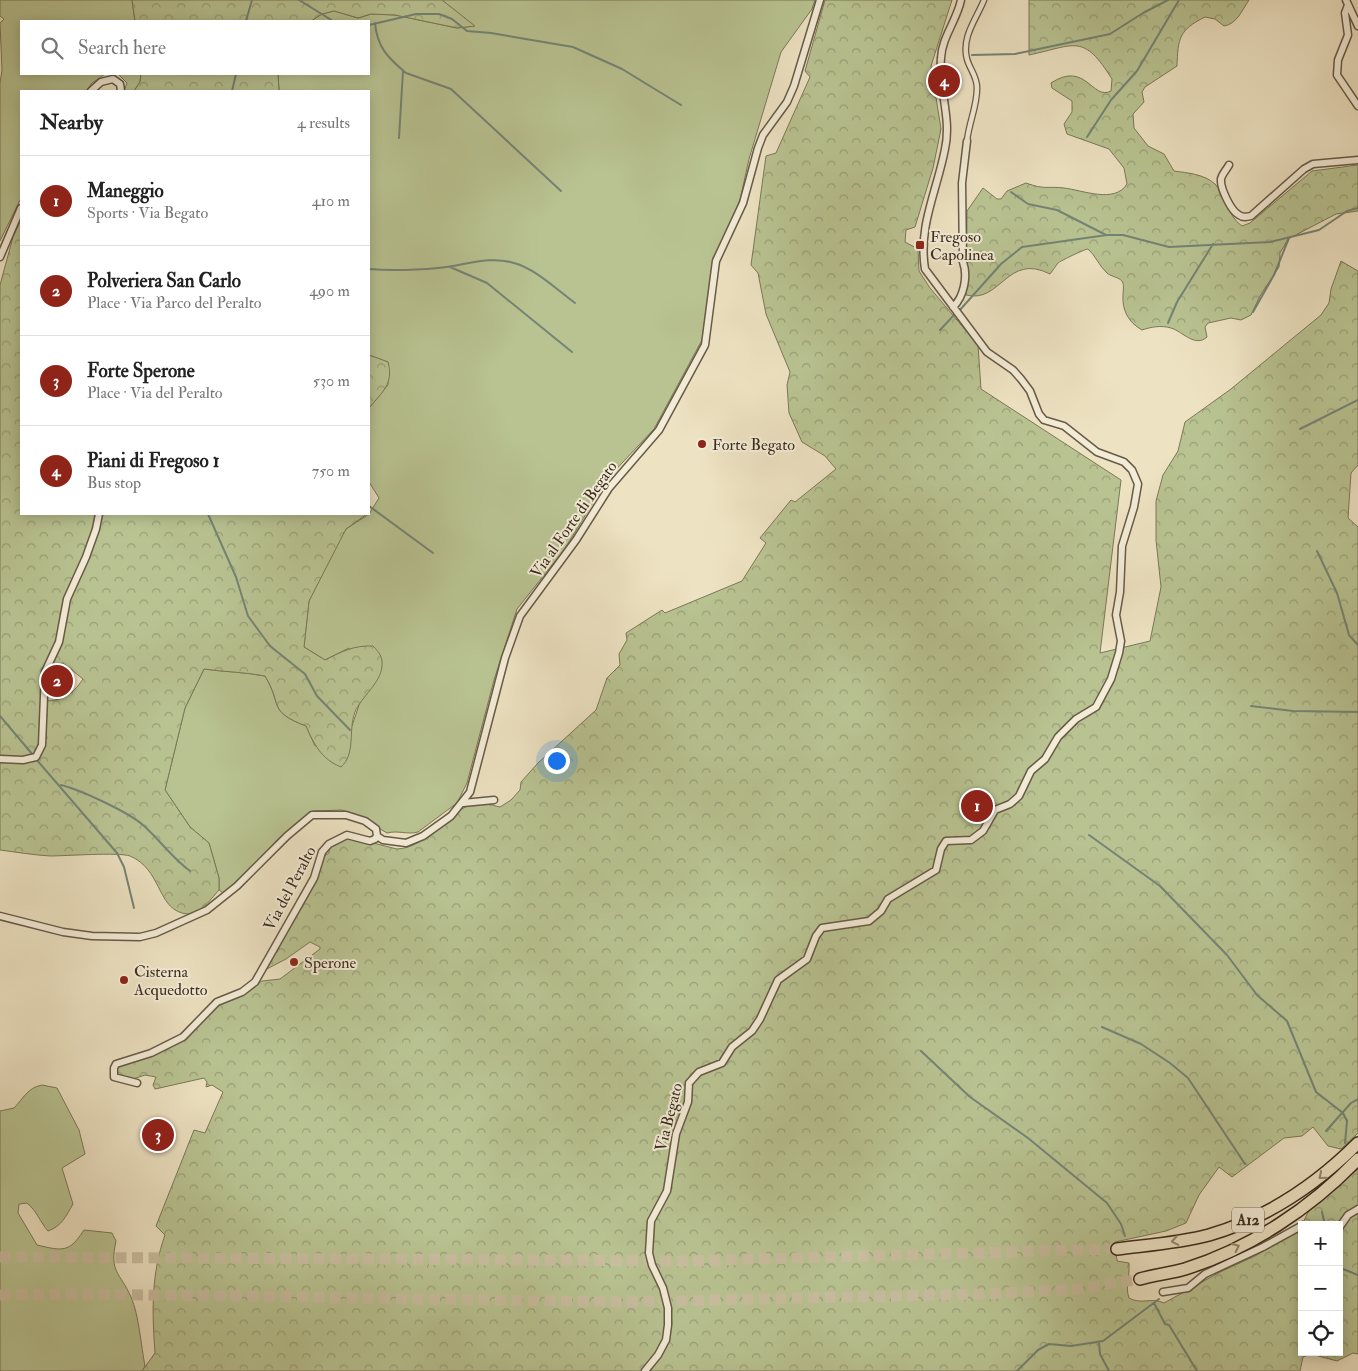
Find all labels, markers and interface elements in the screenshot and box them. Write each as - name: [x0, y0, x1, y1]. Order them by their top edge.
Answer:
- search box: [20, 20, 370, 75]
- icon: search: [38, 34, 66, 62]
- text: Search here: [78, 36, 166, 60]
- pin: 4: [928, 62, 960, 100]
- text: Nearby: [40, 109, 103, 136]
- text: 4 results: [297, 113, 350, 133]
- text: Maneggio: [87, 179, 164, 203]
- text: 1: [53, 191, 59, 211]
- text: 410 m: [312, 191, 350, 211]
- text: Sports · Via Begato: [87, 203, 208, 223]
- place label: Fregoso Capolinea: [930, 227, 994, 266]
- marker: Fregoso Capolinea: [914, 239, 926, 251]
- text: Polveriera San Carlo: [87, 269, 241, 293]
- text: 2: [52, 281, 60, 301]
- text: 490 m: [309, 281, 350, 301]
- text: Place · Via Parco del Peralto: [87, 293, 261, 313]
- text: Forte Sperone: [87, 359, 195, 383]
- text: 3: [53, 371, 59, 391]
- text: 530 m: [313, 371, 350, 391]
- text: Place · Via del Peralto: [87, 383, 223, 403]
- place label: Forte Begato: [712, 435, 795, 455]
- marker: Forte Begato: [696, 438, 708, 450]
- text: Piani di Fregoso 1: [87, 449, 220, 473]
- street label: Via al Forte di Begato: [526, 457, 622, 582]
- text: 4: [52, 461, 60, 481]
- text: 750 m: [312, 461, 350, 481]
- text: Bus stop: [87, 473, 141, 493]
- pin: 2: [41, 662, 73, 700]
- your location: [544, 748, 570, 774]
- pin: 1: [961, 787, 993, 825]
- street label: Via del Peralto: [259, 843, 321, 934]
- place label: Sperone: [304, 953, 357, 974]
- marker: Sperone: [288, 956, 300, 968]
- place label: Cisterna Acquedotto: [133, 962, 208, 1000]
- marker: Cisterna Acquedotto: [118, 974, 130, 986]
- street label: Via Begato: [651, 1081, 687, 1154]
- pin: 3: [142, 1116, 174, 1154]
- one-way arrow: [1319, 1170, 1328, 1179]
- road number: A12: [1232, 1208, 1264, 1232]
- map controls: [1298, 1221, 1343, 1356]
- button: +: [1298, 1221, 1343, 1266]
- one-way arrow: [1171, 1236, 1180, 1246]
- one-way arrow: [1231, 1243, 1240, 1254]
- button: −: [1298, 1266, 1343, 1311]
- button: locate: [1298, 1311, 1343, 1356]

